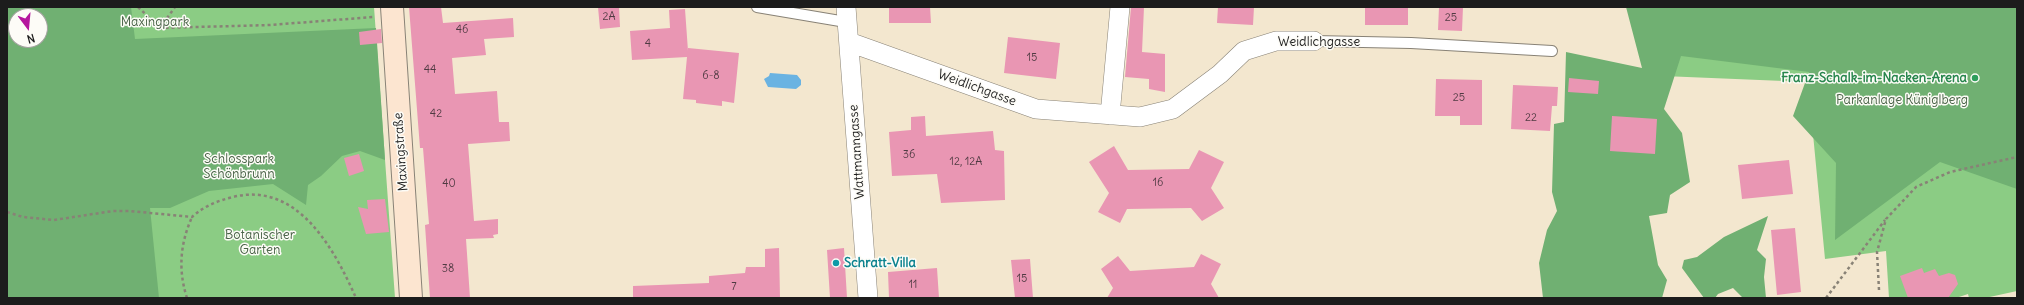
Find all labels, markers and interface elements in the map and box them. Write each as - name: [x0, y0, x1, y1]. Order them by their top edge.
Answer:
- north arrow: [8, 8, 48, 48]
- house number: 2A: [602, 10, 616, 24]
- house number: 25: [1445, 11, 1457, 25]
- park label: Maxingpark: [121, 14, 189, 30]
- house number: 46: [456, 23, 468, 37]
- text: N: [25, 31, 37, 46]
- street label: Weidlichgasse: [1278, 34, 1360, 50]
- house number: 4: [645, 37, 651, 51]
- house number: 15: [1027, 51, 1037, 65]
- house number: 44: [424, 63, 436, 77]
- street label: Weidlichgasse: [936, 67, 1018, 109]
- house number: 6-8: [702, 69, 720, 83]
- place label: Franz-Schalk-im-Nacken-Arena: [1781, 70, 1967, 86]
- marker: Franz-Schalk-im-Nacken-Arena: [1970, 73, 1980, 83]
- house number: 25: [1453, 91, 1465, 105]
- park label: Parkanlage Küniglberg: [1836, 92, 1968, 108]
- street label: Wattmanngasse: [846, 104, 868, 200]
- house number: 42: [430, 107, 442, 121]
- house number: 22: [1525, 111, 1537, 125]
- street label: Maxingstraße: [390, 112, 412, 192]
- house number: 36: [903, 148, 915, 162]
- park label: Schlosspark Schönbrunn: [203, 151, 275, 182]
- house number: 12, 12A: [950, 155, 982, 169]
- house number: 16: [1153, 176, 1163, 190]
- house number: 40: [442, 177, 456, 191]
- park label: Botanischer Garten: [225, 227, 295, 258]
- place label: Schratt-Villa: [844, 255, 916, 271]
- marker: Schratt-Villa: [831, 258, 841, 268]
- house number: 38: [442, 262, 454, 276]
- house number: 15: [1017, 272, 1027, 286]
- house number: 11: [909, 278, 917, 292]
- house number: 7: [731, 280, 737, 294]

